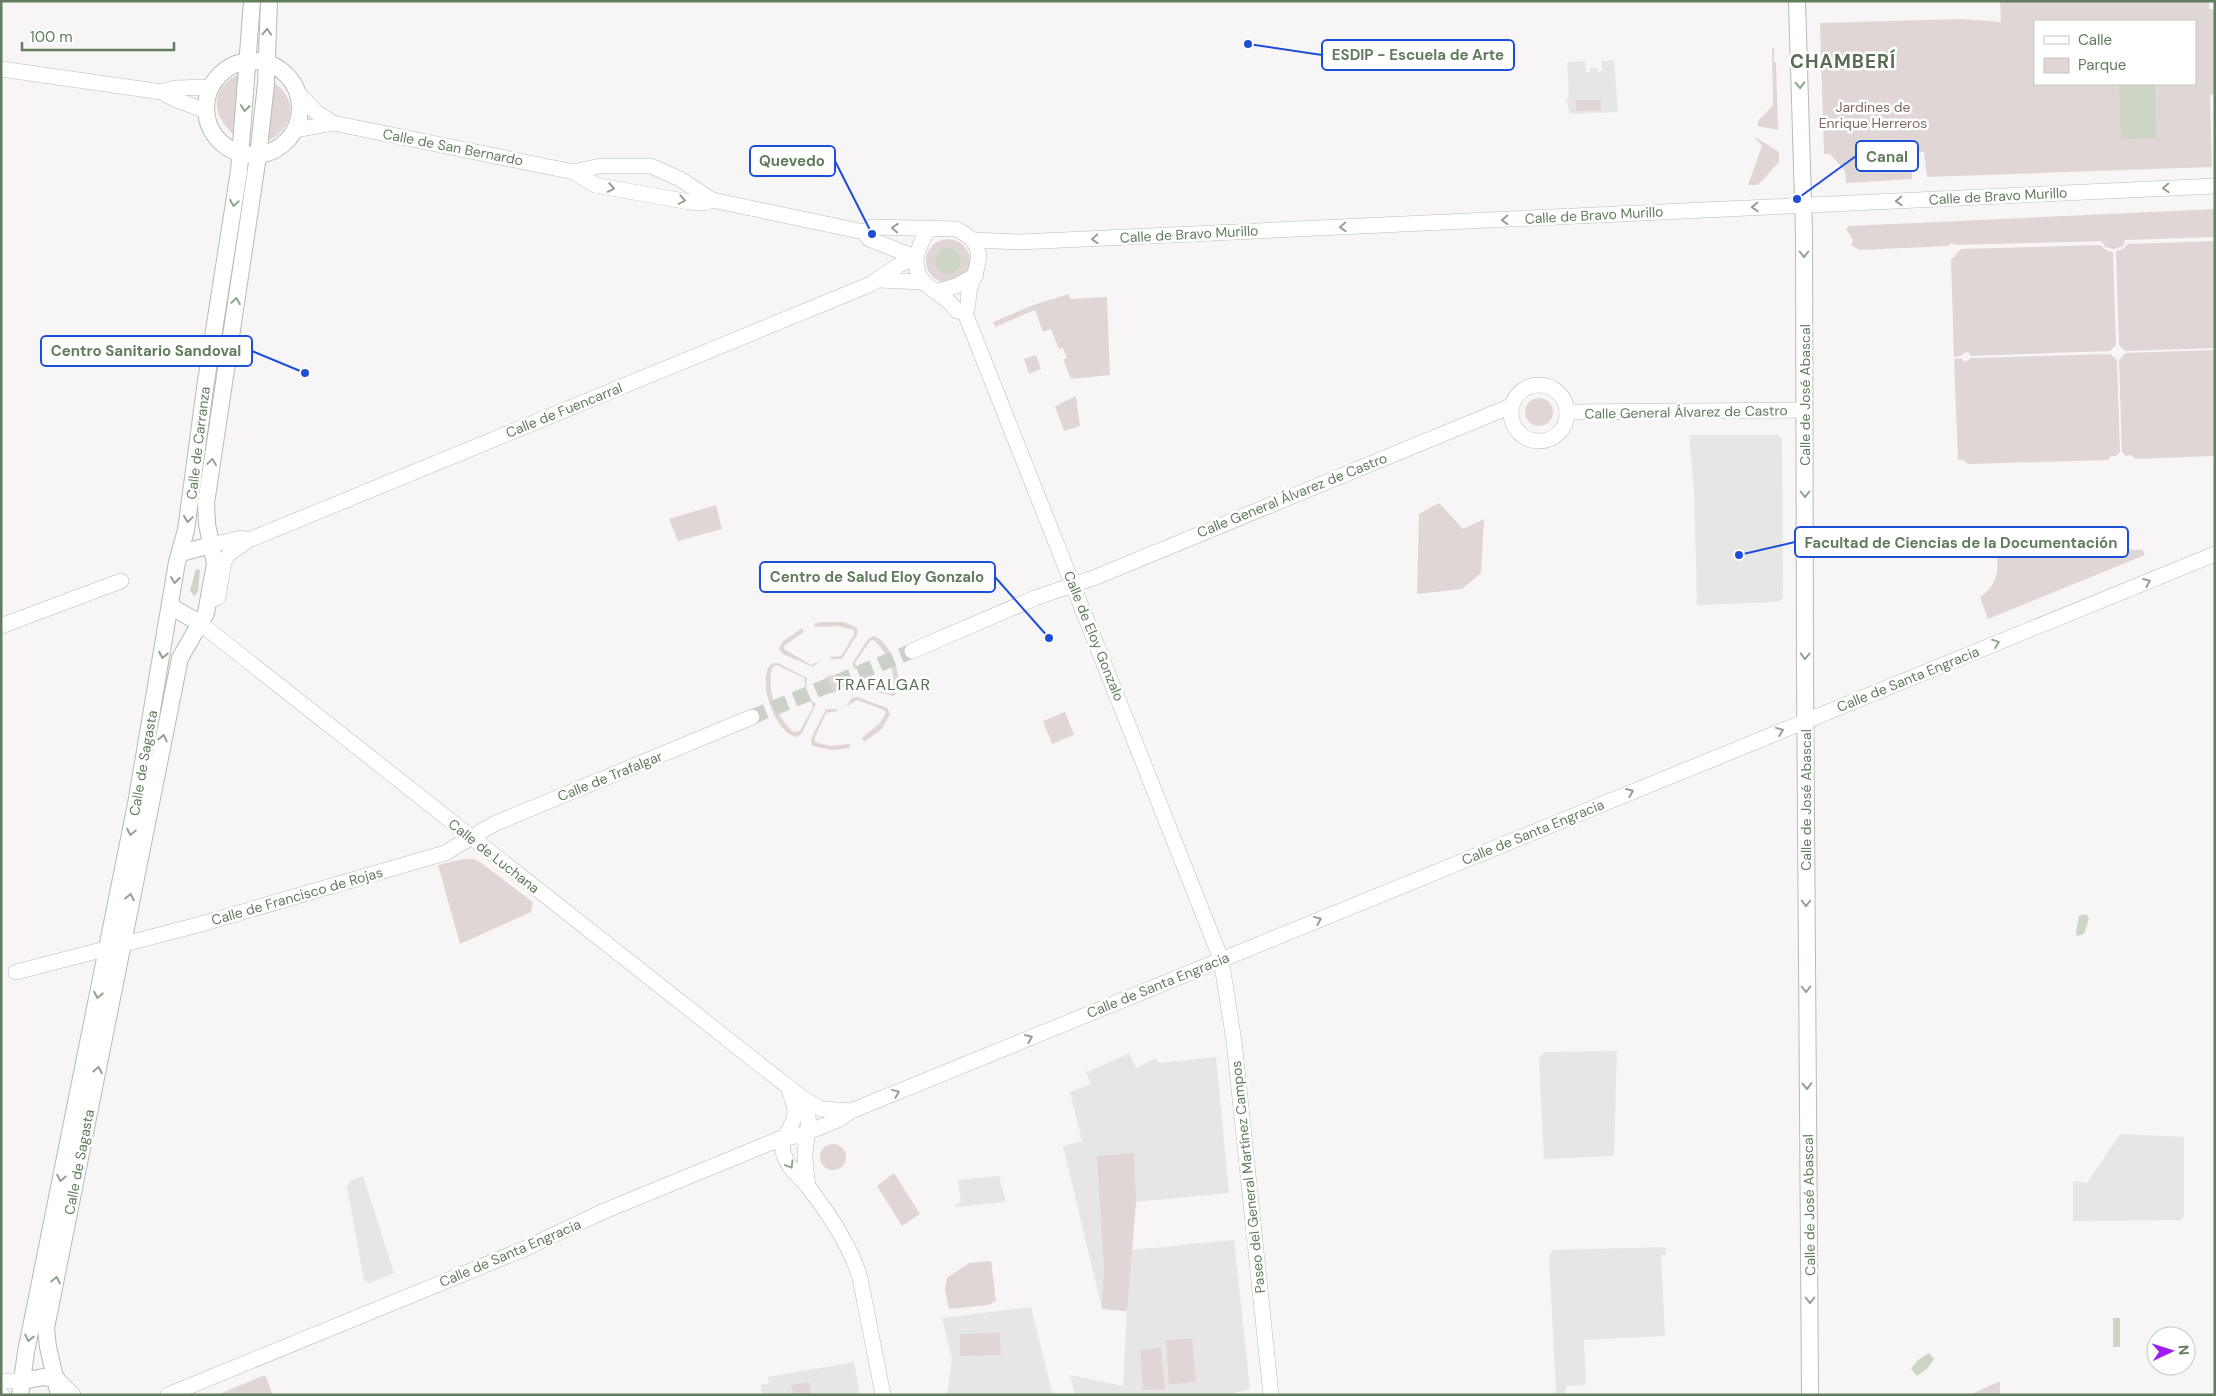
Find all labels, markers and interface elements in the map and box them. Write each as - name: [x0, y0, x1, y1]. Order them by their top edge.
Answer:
- scale bar: [22, 20, 175, 52]
- legend: [2034, 20, 2196, 85]
- text: 100 m: [30, 27, 73, 47]
- one-way arrow: [262, 28, 273, 36]
- text: Calle: [2078, 30, 2112, 50]
- callout: ESDIP - Escuela de Arte: [1322, 40, 1514, 70]
- text: ESDIP - Escuela de Arte: [1332, 45, 1504, 65]
- district label: CHAMBERÍ: [1790, 49, 1896, 74]
- text: Parque: [2078, 55, 2126, 75]
- one-way arrow: [1794, 81, 1805, 89]
- park label: Jardines de Enrique Herreros: [1819, 98, 1927, 132]
- one-way arrow: [240, 104, 251, 112]
- street label: Calle de San Bernardo: [381, 125, 525, 169]
- callout: Canal: [1856, 141, 1918, 171]
- callout: Quevedo: [750, 146, 835, 176]
- text: Canal: [1866, 147, 1908, 167]
- text: Quevedo: [759, 151, 825, 171]
- one-way arrow: [607, 183, 615, 193]
- street label: Calle de Bravo Murillo: [1928, 183, 2068, 209]
- one-way arrow: [2162, 183, 2170, 194]
- one-way arrow: [678, 194, 687, 205]
- one-way arrow: [1895, 195, 1903, 206]
- one-way arrow: [229, 199, 240, 207]
- street label: Calle de Bravo Murillo: [1524, 202, 1664, 228]
- one-way arrow: [1751, 202, 1758, 212]
- one-way arrow: [1501, 214, 1509, 225]
- street label: Calle de Bravo Murillo: [1119, 221, 1259, 247]
- one-way arrow: [1339, 222, 1347, 233]
- one-way arrow: [891, 223, 899, 234]
- one-way arrow: [1091, 233, 1099, 244]
- one-way arrow: [1799, 250, 1809, 258]
- one-way arrow: [230, 297, 241, 305]
- street label: Calle de José Abascal: [1796, 324, 1814, 466]
- callout: Centro Sanitario Sandoval: [41, 336, 252, 366]
- text: Centro Sanitario Sandoval: [51, 341, 241, 361]
- street label: Calle de Fuencarral: [503, 378, 625, 442]
- street label: Calle de Carranza: [182, 385, 214, 501]
- street label: Calle General Álvarez de Castro: [1584, 401, 1788, 423]
- street label: Calle General Álvarez de Castro: [1194, 449, 1390, 541]
- one-way arrow: [206, 458, 217, 466]
- one-way arrow: [1800, 490, 1810, 498]
- one-way arrow: [183, 515, 193, 524]
- callout: Facultad de Ciencias de la Documentación: [1795, 527, 2128, 557]
- text: Facultad de Ciencias de la Documentación: [1805, 533, 2117, 553]
- callout: Centro de Salud Eloy Gonzalo: [760, 562, 995, 592]
- text: Centro de Salud Eloy Gonzalo: [770, 567, 984, 587]
- street label: Calle de Eloy Gonzalo: [1060, 568, 1128, 704]
- one-way arrow: [170, 576, 181, 584]
- one-way arrow: [2142, 577, 2151, 588]
- one-way arrow: [1991, 639, 2000, 649]
- street label: Calle de Santa Engracia: [1834, 642, 1982, 716]
- one-way arrow: [158, 651, 169, 660]
- one-way arrow: [1800, 653, 1810, 661]
- district label: TRAFALGAR: [835, 674, 931, 695]
- street label: Calle de Sagasta: [125, 709, 161, 817]
- one-way arrow: [1775, 727, 1784, 737]
- street label: Calle de José Abascal: [1797, 729, 1815, 871]
- one-way arrow: [157, 733, 168, 742]
- street label: Calle de Trafalgar: [555, 747, 665, 805]
- one-way arrow: [1625, 788, 1634, 799]
- street label: Calle de Santa Engracia: [1459, 795, 1607, 869]
- street label: Calle de Luchana: [445, 815, 543, 897]
- one-way arrow: [126, 828, 136, 837]
- street label: Calle de Francisco de Rojas: [209, 863, 385, 929]
- one-way arrow: [125, 893, 135, 901]
- one-way arrow: [1801, 900, 1811, 907]
- one-way arrow: [1313, 916, 1322, 927]
- street label: Calle de Santa Engracia: [1084, 948, 1232, 1022]
- one-way arrow: [1801, 986, 1812, 994]
- one-way arrow: [93, 991, 103, 1000]
- one-way arrow: [1024, 1034, 1033, 1045]
- street label: Paseo del General Martínez Campos: [1227, 1060, 1269, 1294]
- one-way arrow: [92, 1066, 103, 1075]
- one-way arrow: [1802, 1082, 1812, 1090]
- one-way arrow: [891, 1088, 900, 1099]
- street label: Calle de Sagasta: [60, 1108, 98, 1216]
- street label: Calle de José Abascal: [1799, 1134, 1819, 1276]
- one-way arrow: [783, 1159, 793, 1168]
- one-way arrow: [56, 1174, 66, 1183]
- street label: Calle de Santa Engracia: [436, 1215, 584, 1291]
- one-way arrow: [50, 1276, 61, 1285]
- one-way arrow: [1805, 1297, 1815, 1305]
- north arrow: [2146, 1326, 2196, 1376]
- one-way arrow: [24, 1333, 35, 1342]
- text: N: [2175, 1344, 2193, 1356]

